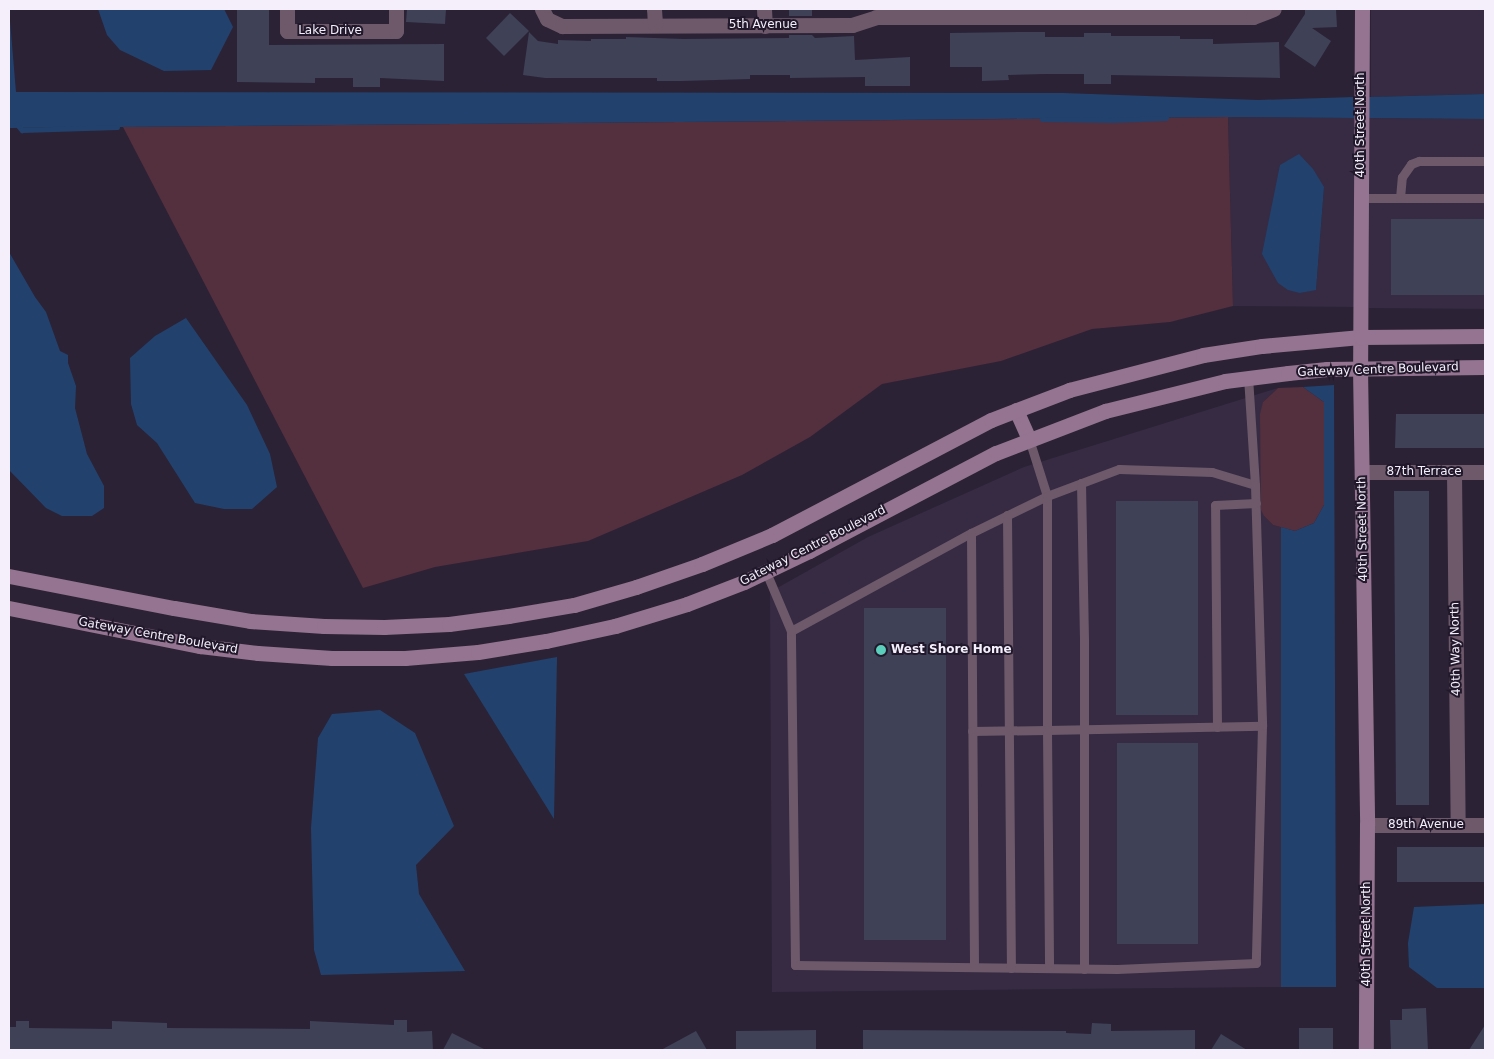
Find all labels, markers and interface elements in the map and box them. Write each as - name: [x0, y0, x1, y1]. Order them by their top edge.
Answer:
- street label: 5th Avenue: [729, 18, 797, 32]
- street label: Lake Drive: [298, 24, 362, 38]
- street label: 40th Street North: [1354, 72, 1368, 178]
- street label: Gateway Centre Boulevard: [1297, 360, 1459, 380]
- street label: 87th Terrace: [1386, 465, 1462, 479]
- street label: 40th Street North: [1355, 476, 1371, 582]
- street label: Gateway Centre Boulevard: [738, 503, 888, 589]
- street label: 40th Way North: [1448, 602, 1464, 696]
- street label: Gateway Centre Boulevard: [77, 615, 239, 657]
- place label: West Shore Home: [891, 643, 1012, 657]
- marker: West Shore Home: [875, 644, 887, 656]
- street label: 89th Avenue: [1388, 818, 1464, 832]
- street label: 40th Street North: [1360, 881, 1374, 987]

